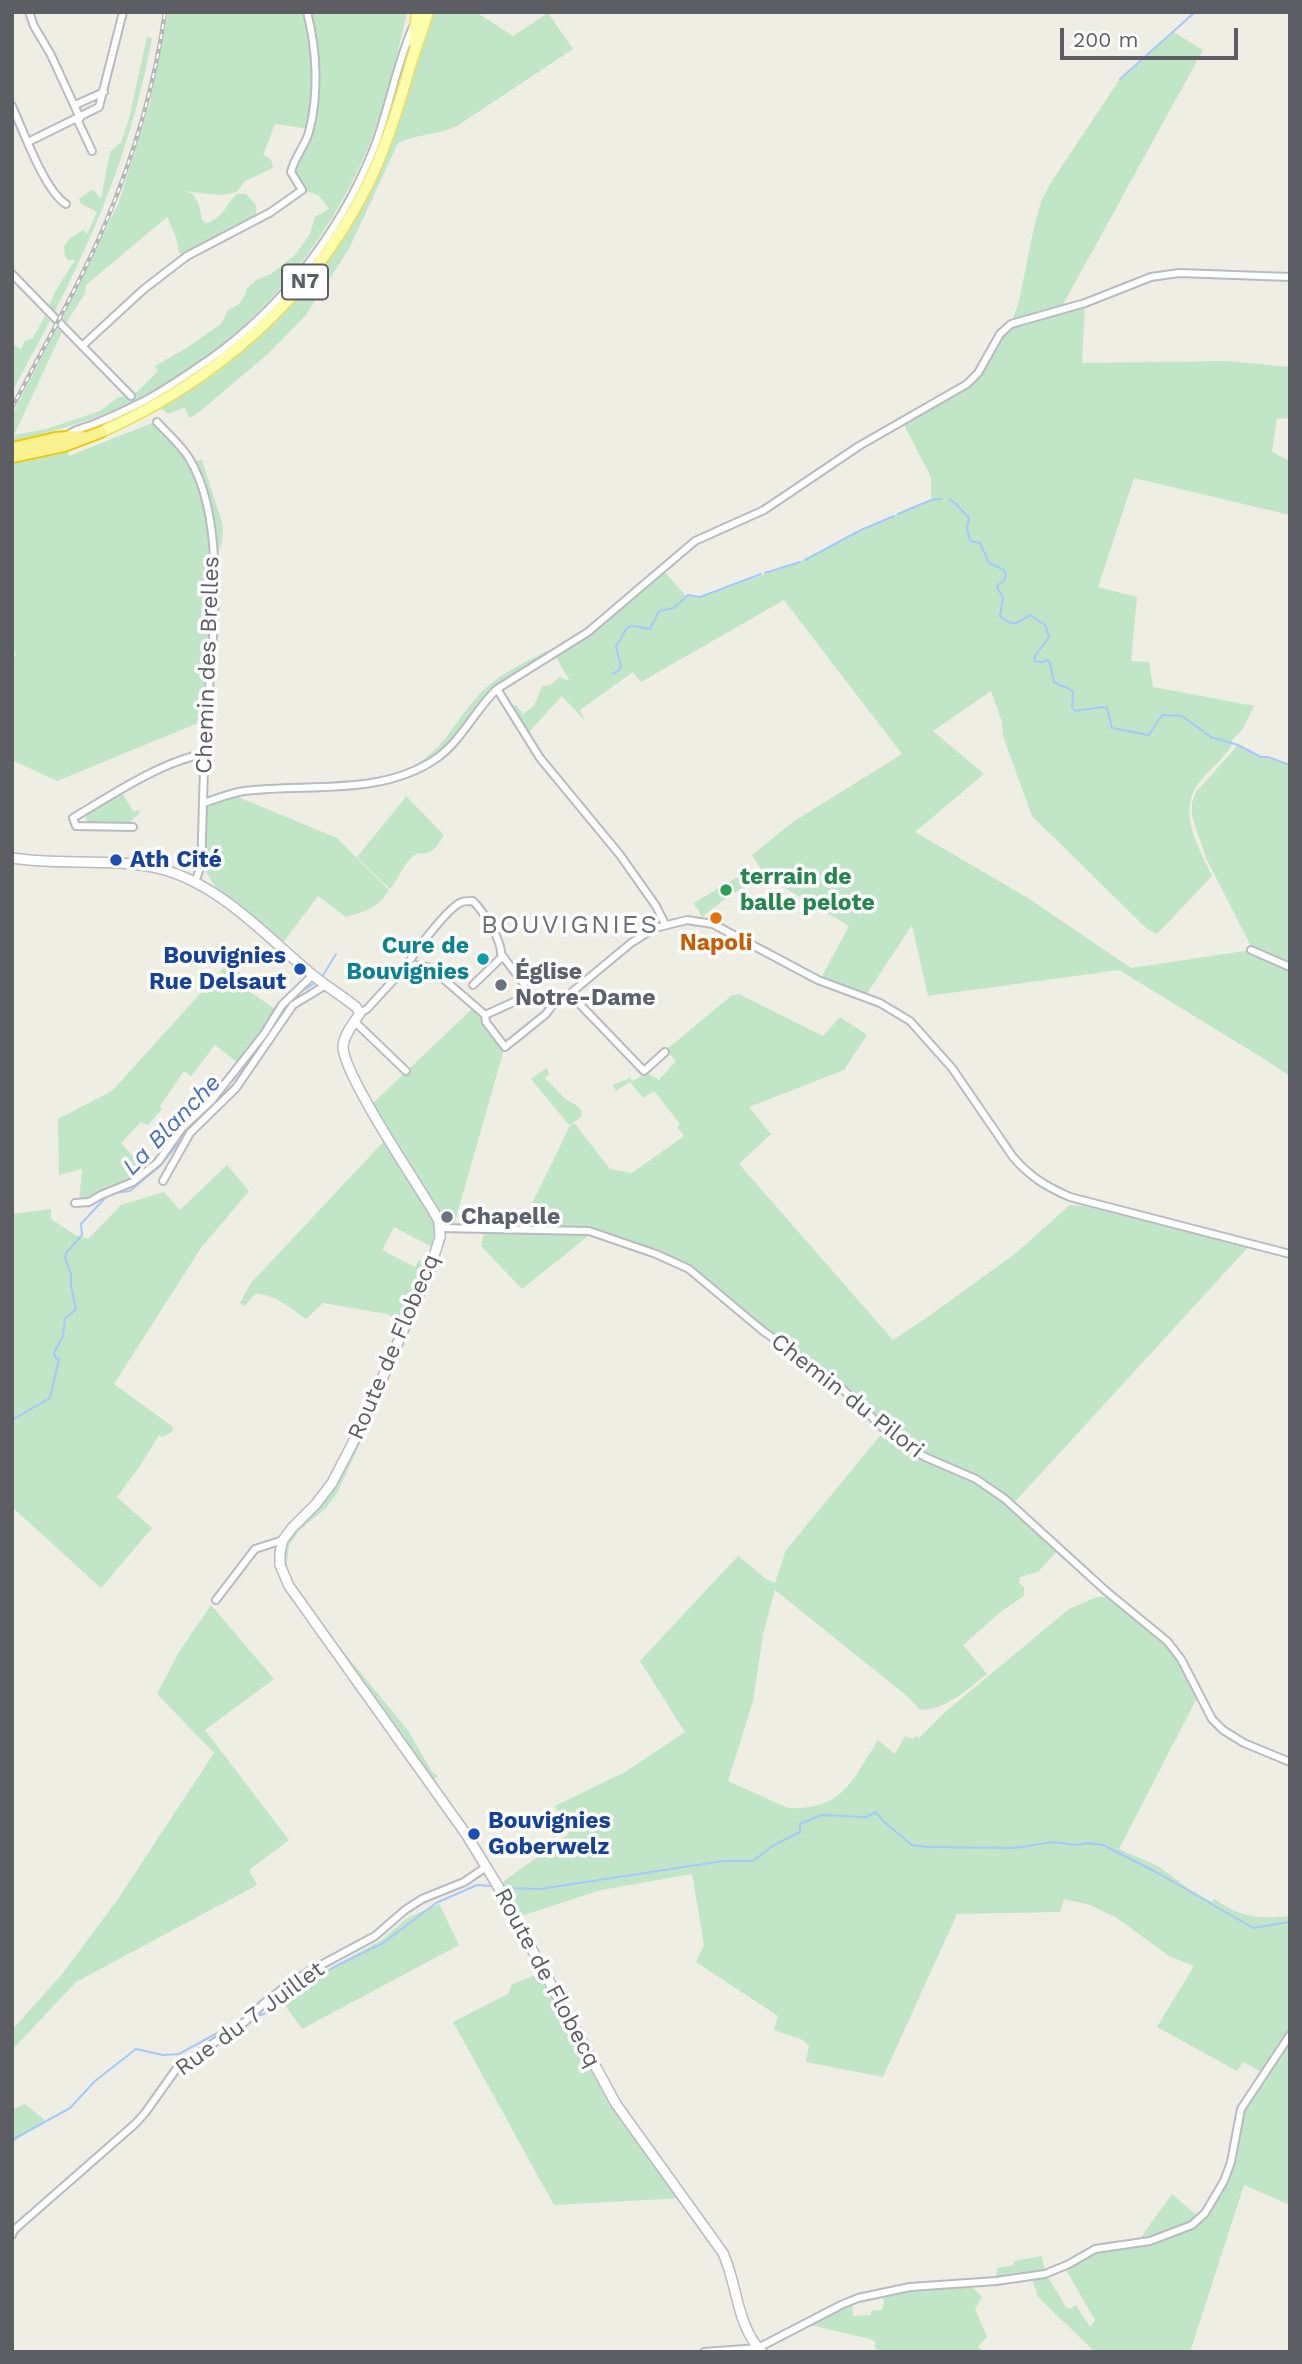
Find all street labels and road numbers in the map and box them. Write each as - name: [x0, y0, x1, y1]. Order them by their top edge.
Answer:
- road number: N7: [282, 264, 328, 300]
- street label: Chemin des Brelles: [190, 556, 226, 774]
- street label: Route de Flobecq: [342, 1250, 446, 1444]
- street label: Chemin du Pilori: [765, 1328, 929, 1464]
- street label: Route de Flobecq: [488, 1884, 606, 2072]
- street label: Rue du 7 Juillet: [170, 1956, 330, 2082]

